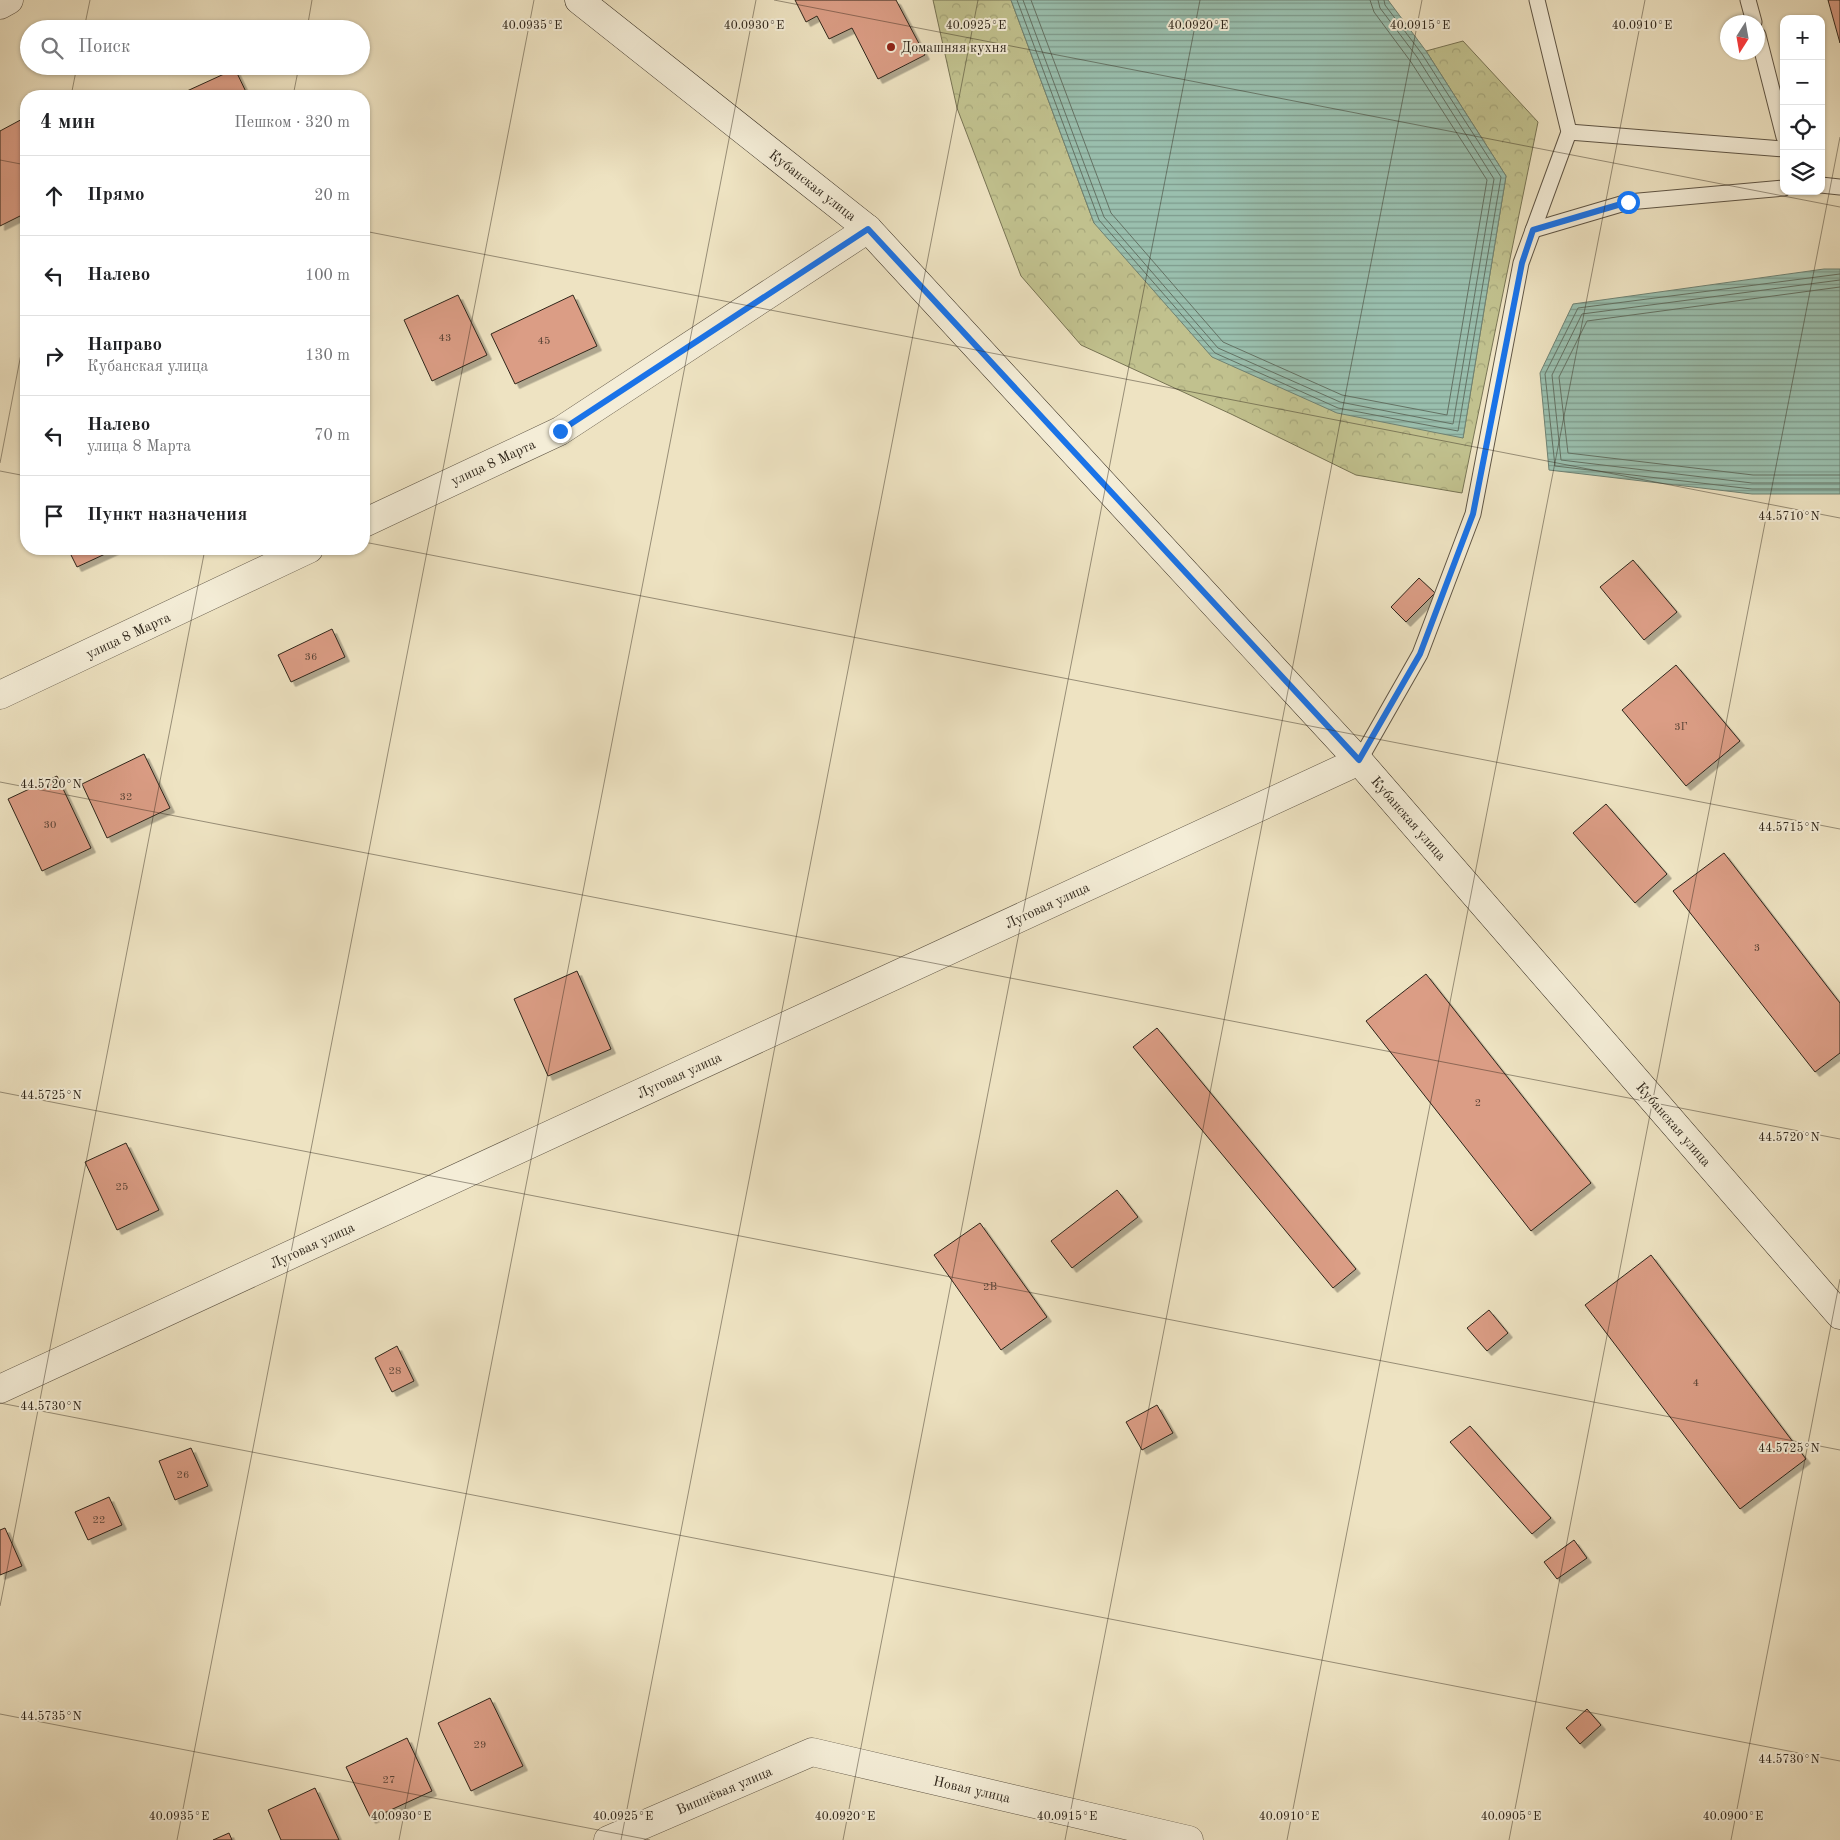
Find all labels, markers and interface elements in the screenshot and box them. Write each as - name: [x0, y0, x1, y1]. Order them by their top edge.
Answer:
- north arrow: [1720, 15, 1765, 60]
- map controls: [1780, 15, 1825, 195]
- button: +: [1780, 15, 1825, 60]
- text: 40.0935°E: [502, 19, 562, 32]
- text: 40.0925°E: [946, 19, 1006, 32]
- text: 40.0915°E: [1390, 19, 1450, 32]
- search box: [20, 20, 370, 75]
- text: 40.0930°E: [724, 20, 784, 32]
- text: 40.0920°E: [1168, 20, 1228, 32]
- text: 40.0910°E: [1612, 20, 1672, 32]
- icon: search: [38, 34, 66, 62]
- text: Поиск: [78, 38, 130, 57]
- marker: Домашняя кухня: [885, 41, 897, 53]
- place label: Домашняя кухня: [901, 41, 1007, 55]
- button: −: [1780, 60, 1825, 105]
- button: locate: [1780, 105, 1825, 150]
- text: 4 мин: [40, 112, 95, 133]
- text: Пешком · 320 m: [234, 115, 350, 131]
- street label: Кубанская улица: [766, 148, 859, 224]
- button: layers: [1780, 150, 1825, 195]
- icon: ahead: [40, 182, 68, 210]
- text: Прямо: [87, 186, 145, 205]
- text: 20 m: [314, 188, 350, 204]
- route start: [1617, 191, 1640, 214]
- icon: left: [40, 262, 68, 290]
- text: Налево: [87, 266, 150, 285]
- text: 100 m: [305, 268, 350, 284]
- house number: 43: [439, 333, 451, 344]
- text: Направо: [87, 336, 162, 355]
- house number: 45: [538, 336, 550, 347]
- icon: right: [40, 342, 68, 370]
- text: 130 m: [305, 348, 350, 364]
- text: Кубанская улица: [87, 359, 208, 375]
- text: Налево: [87, 416, 150, 435]
- route end: [549, 420, 572, 443]
- icon: left: [40, 422, 68, 450]
- text: 70 m: [314, 428, 350, 444]
- street label: улица 8 Марта: [449, 437, 538, 489]
- text: улица 8 Марта: [87, 439, 191, 455]
- icon: arrive: [40, 502, 68, 530]
- text: Пункт назначения: [87, 506, 247, 525]
- text: 44.5710°N: [1758, 510, 1820, 523]
- street label: улица 8 Марта: [84, 610, 173, 662]
- house number: 36: [305, 652, 317, 663]
- house number: 3Г: [1674, 722, 1688, 733]
- street label: Кубанская улица: [1368, 774, 1448, 863]
- text: 44.5720°N: [20, 778, 82, 791]
- house number: 32: [120, 792, 132, 803]
- house number: 30: [44, 820, 56, 831]
- text: 44.5715°N: [1758, 821, 1820, 834]
- street label: Луговая улица: [1003, 880, 1092, 932]
- house number: 3: [1754, 943, 1760, 954]
- street label: Луговая улица: [635, 1050, 724, 1102]
- street label: Кубанская улица: [1633, 1080, 1713, 1169]
- text: 44.5725°N: [20, 1089, 82, 1102]
- house number: 2: [1475, 1098, 1481, 1109]
- text: 44.5720°N: [1758, 1131, 1820, 1144]
- house number: 25: [116, 1182, 128, 1193]
- street label: Луговая улица: [268, 1220, 357, 1272]
- house number: 2В: [983, 1282, 997, 1293]
- house number: 28: [389, 1366, 401, 1377]
- house number: 4: [1693, 1378, 1699, 1389]
- text: 44.5730°N: [20, 1400, 82, 1413]
- text: 44.5725°N: [1758, 1442, 1820, 1455]
- house number: 26: [177, 1470, 189, 1481]
- house number: 22: [93, 1515, 105, 1526]
- text: 44.5735°N: [20, 1710, 82, 1723]
- house number: 29: [474, 1740, 486, 1751]
- text: 44.5730°N: [1758, 1753, 1820, 1766]
- street label: Вишнёвая улица: [674, 1764, 774, 1817]
- street label: Новая улица: [932, 1774, 1012, 1806]
- house number: 27: [383, 1775, 395, 1786]
- text: 40.0935°E: [149, 1810, 209, 1823]
- text: 40.0925°E: [593, 1810, 653, 1823]
- text: 40.0915°E: [1037, 1810, 1097, 1823]
- text: 40.0905°E: [1481, 1810, 1541, 1823]
- text: 40.0930°E: [371, 1811, 431, 1823]
- text: 40.0920°E: [815, 1811, 875, 1823]
- text: 40.0910°E: [1259, 1811, 1319, 1823]
- text: 40.0900°E: [1703, 1811, 1763, 1823]

